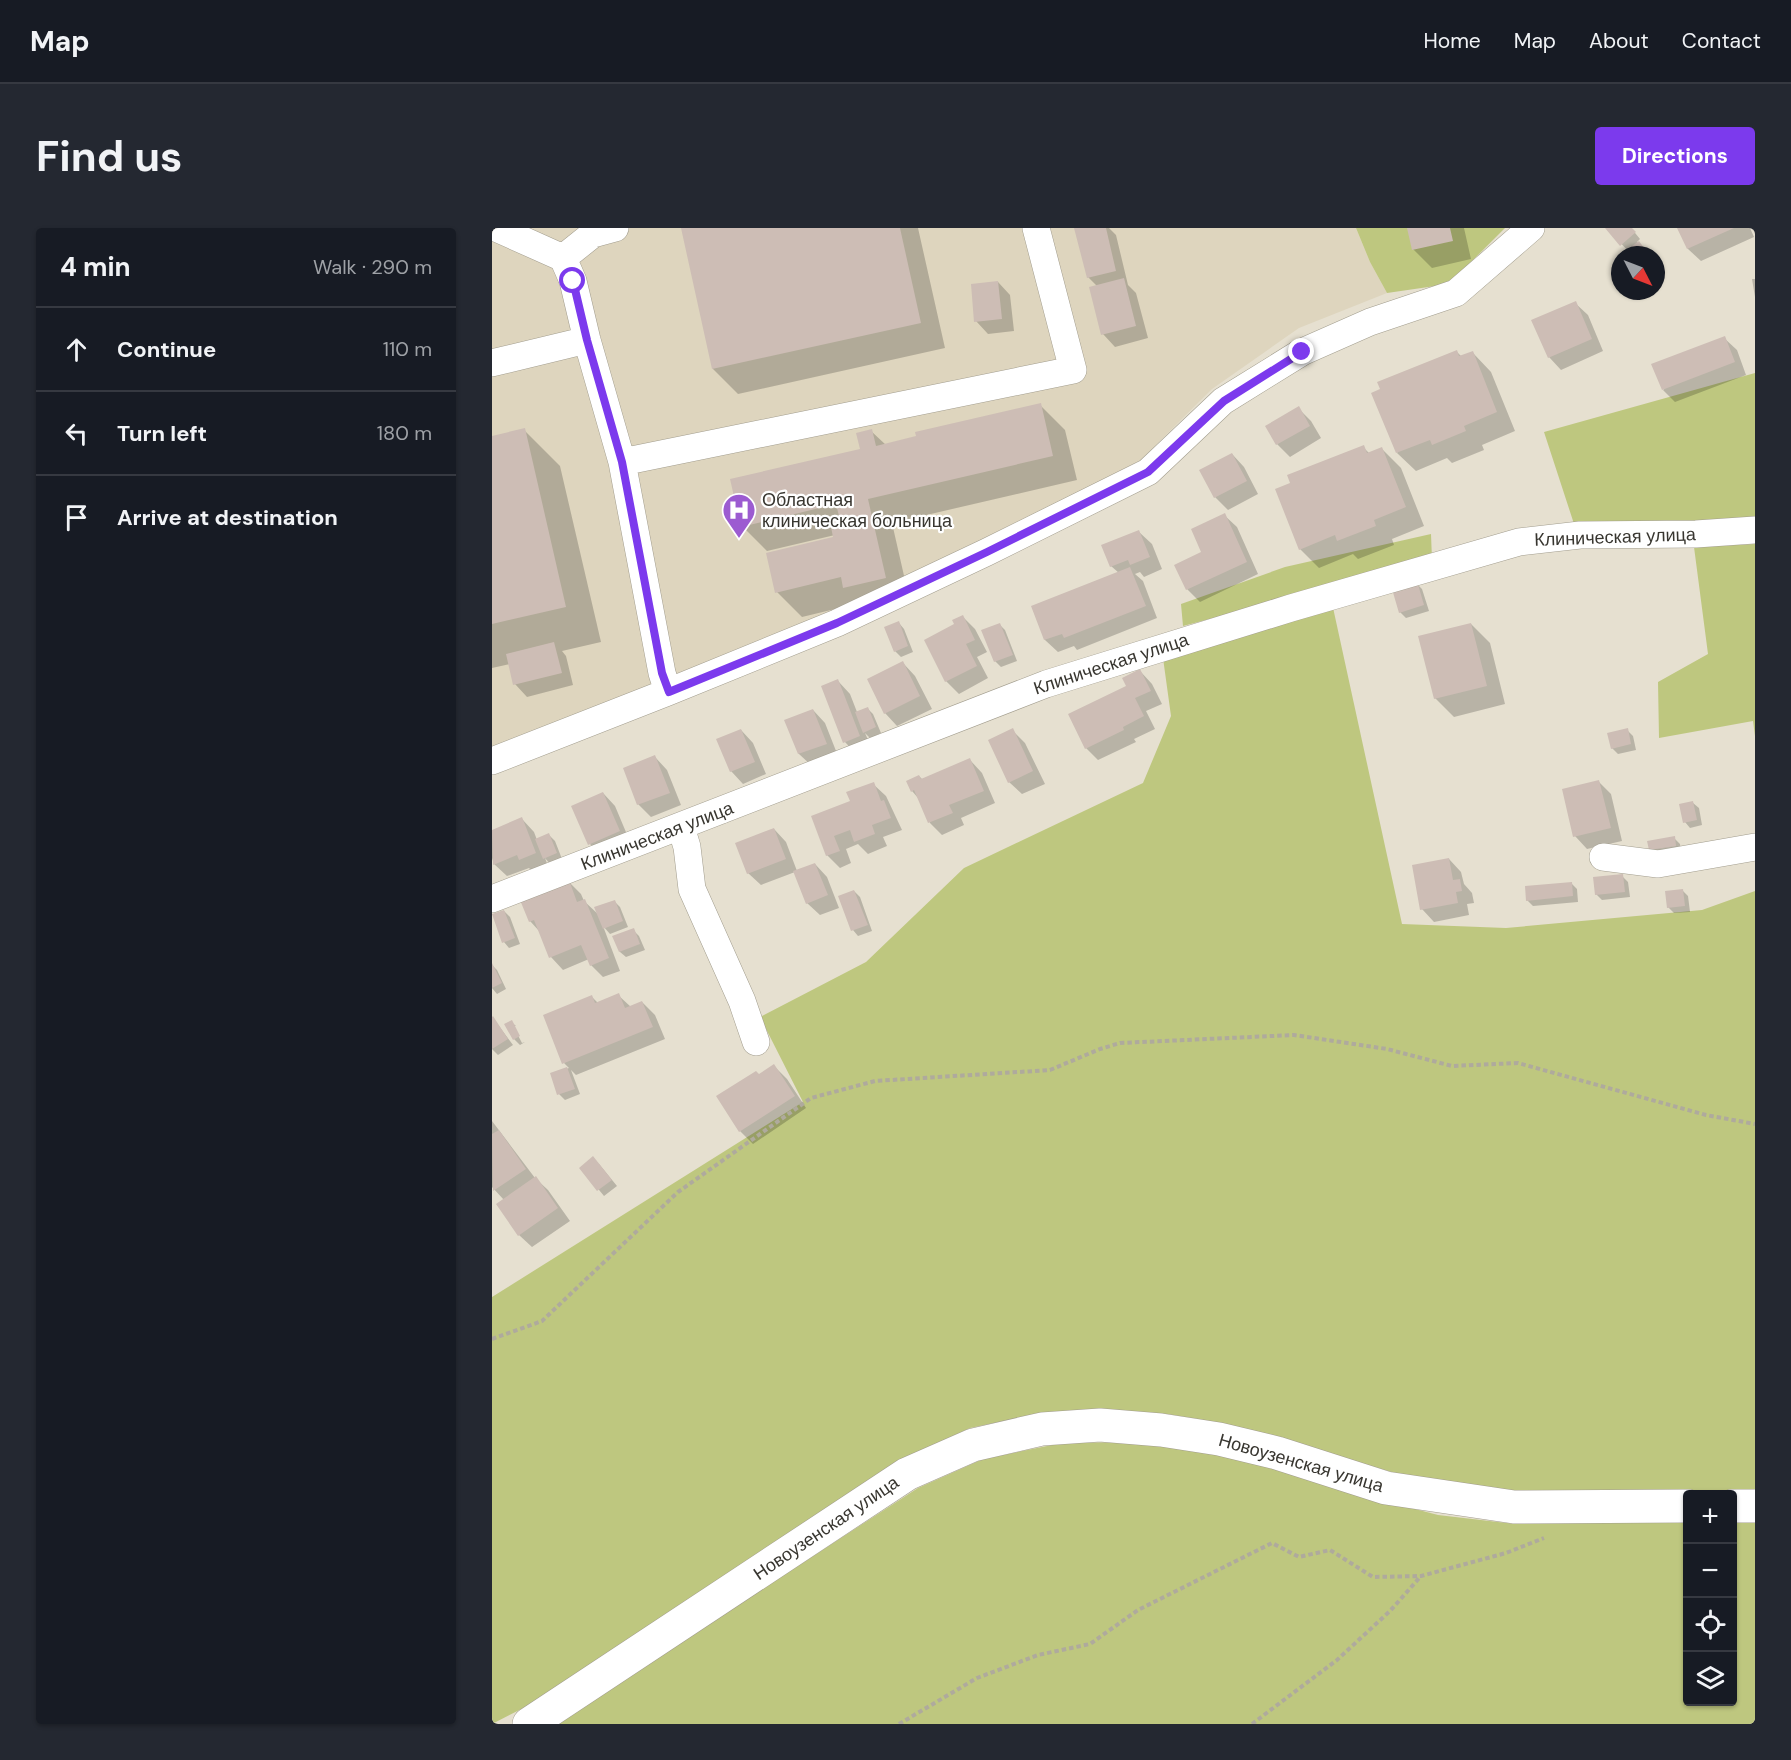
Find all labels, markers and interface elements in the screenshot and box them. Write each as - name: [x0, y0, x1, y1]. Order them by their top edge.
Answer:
- text: Map: [30, 23, 90, 60]
- text: Home: [1423, 27, 1481, 55]
- text: Map: [1514, 27, 1556, 55]
- text: About: [1589, 27, 1649, 55]
- text: Contact: [1682, 27, 1761, 55]
- button: Directions: [1595, 127, 1755, 185]
- text: Find us: [36, 129, 182, 184]
- north arrow: [1611, 246, 1665, 300]
- text: 4 min: [60, 250, 131, 284]
- text: Walk · 290 m: [313, 254, 432, 280]
- route start: [559, 267, 585, 293]
- icon: ahead: [60, 333, 93, 366]
- text: Continue: [117, 335, 216, 364]
- text: 110 m: [383, 336, 432, 362]
- route end: [1288, 338, 1314, 364]
- icon: left: [60, 417, 93, 450]
- text: Turn left: [117, 419, 207, 448]
- text: 180 m: [377, 420, 432, 446]
- place label: Областная клиническая больница: [762, 488, 953, 533]
- hospital icon: Областная клиническая больница: [721, 492, 757, 539]
- icon: arrive: [60, 501, 93, 534]
- text: Arrive at destination: [117, 503, 338, 532]
- street label: Клиническая улица: [1534, 522, 1697, 552]
- street label: Клиническая улица: [1030, 627, 1193, 700]
- street label: Клиническая улица: [577, 795, 738, 876]
- street label: Новоузенская улица: [1216, 1428, 1387, 1498]
- street label: Новоузенская улица: [749, 1470, 904, 1586]
- map controls: [1683, 1490, 1737, 1706]
- button: +: [1683, 1490, 1737, 1544]
- button: −: [1683, 1544, 1737, 1598]
- button: locate: [1683, 1598, 1737, 1652]
- button: layers: [1683, 1652, 1737, 1706]

